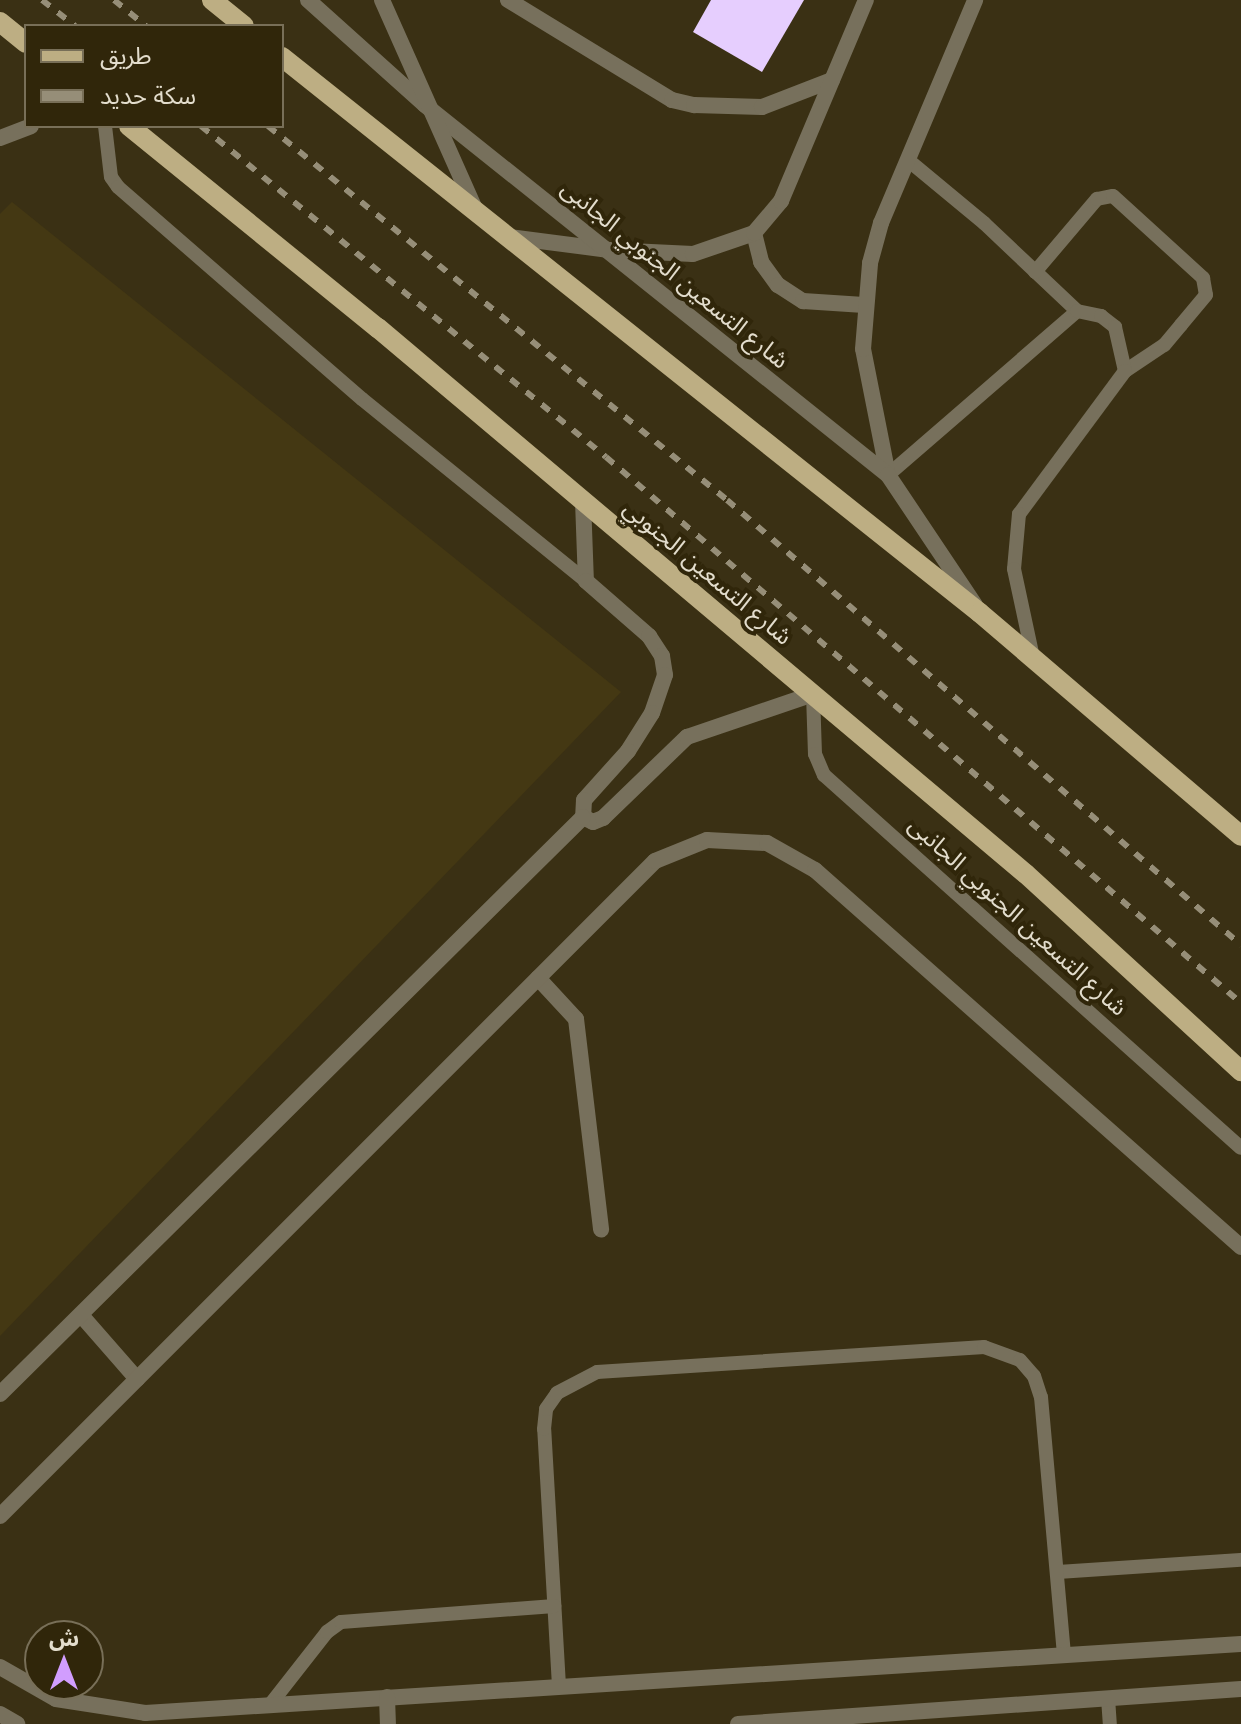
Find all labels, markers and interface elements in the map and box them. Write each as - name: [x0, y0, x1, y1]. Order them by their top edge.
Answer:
- legend: [24, 24, 284, 128]
- text: طريق: [100, 40, 152, 70]
- text: سكة حديد: [100, 80, 196, 110]
- street label: شارع التسعين الجنوبي الجانبى: [556, 173, 794, 375]
- street label: شارع التسعين الجنوبي: [618, 493, 798, 651]
- street label: شارع التسعين الجنوبي الجانبى: [903, 810, 1133, 1022]
- north arrow: [24, 1620, 104, 1700]
- text: ش: [49, 1624, 79, 1652]

